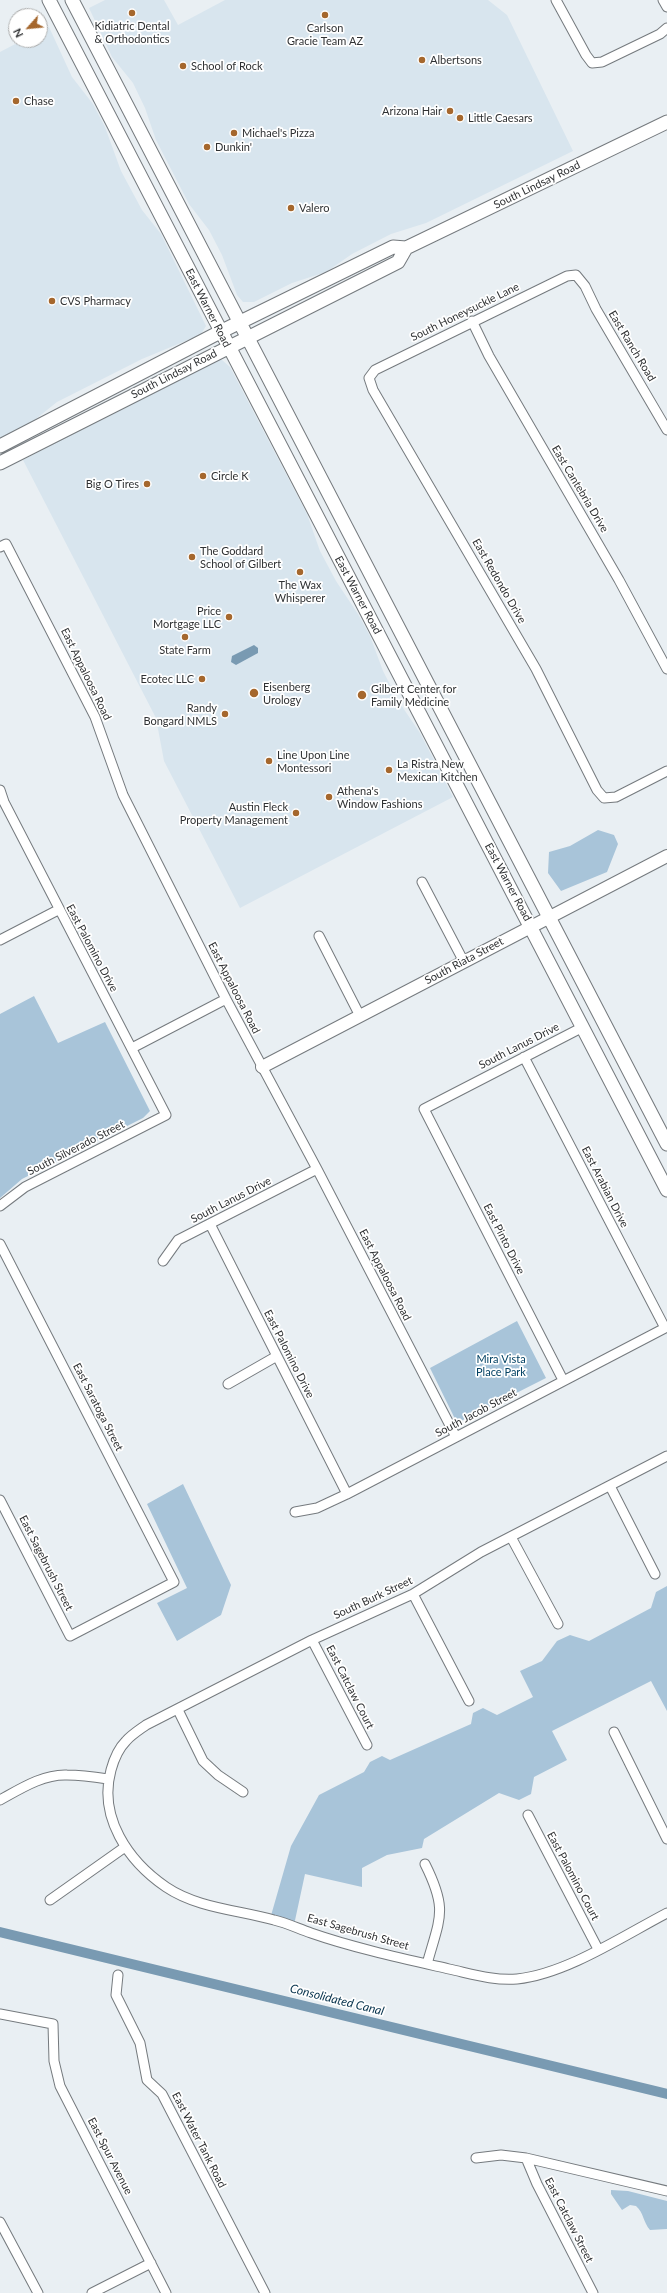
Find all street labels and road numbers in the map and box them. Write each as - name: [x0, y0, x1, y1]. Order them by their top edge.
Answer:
- street label: South Lindsay Road: [492, 158, 582, 212]
- street label: East Warner Road: [182, 266, 234, 350]
- street label: South Honeysuckle Lane: [409, 280, 521, 344]
- street label: East Ranch Road: [606, 308, 658, 384]
- street label: South Lindsay Road: [129, 347, 219, 401]
- street label: East Cantebria Drive: [549, 443, 611, 535]
- street label: East Redondo Drive: [469, 536, 529, 626]
- street label: East Warner Road: [332, 554, 384, 636]
- street label: East Appaloosa Road: [58, 626, 114, 722]
- street label: East Warner Road: [482, 841, 534, 923]
- street label: East Palomino Drive: [63, 902, 121, 994]
- street label: South Riata Street: [422, 935, 506, 987]
- street label: East Appaloosa Road: [205, 940, 263, 1036]
- street label: South Lanus Drive: [477, 1020, 561, 1072]
- street label: South Silverado Street: [25, 1118, 127, 1178]
- street label: East Arabian Drive: [579, 1144, 631, 1230]
- street label: South Lanus Drive: [189, 1174, 273, 1226]
- street label: East Pinto Drive: [480, 1201, 528, 1277]
- street label: East Appaloosa Road: [356, 1227, 414, 1323]
- street label: East Palomino Drive: [261, 1308, 317, 1400]
- street label: East Saratoga Street: [70, 1361, 126, 1453]
- street label: South Jacob Street: [433, 1386, 519, 1440]
- street label: East Sagebrush Street: [16, 1513, 76, 1613]
- street label: South Burk Street: [331, 1574, 415, 1622]
- street label: East Catclaw Court: [323, 1643, 377, 1731]
- street label: East Palomino Court: [544, 1829, 602, 1923]
- street label: East Sagebrush Street: [306, 1911, 410, 1953]
- street label: East Water Tank Road: [169, 2090, 229, 2190]
- street label: East Spur Avenue: [85, 2115, 135, 2197]
- street label: East Catclaw Street: [542, 2175, 596, 2265]

